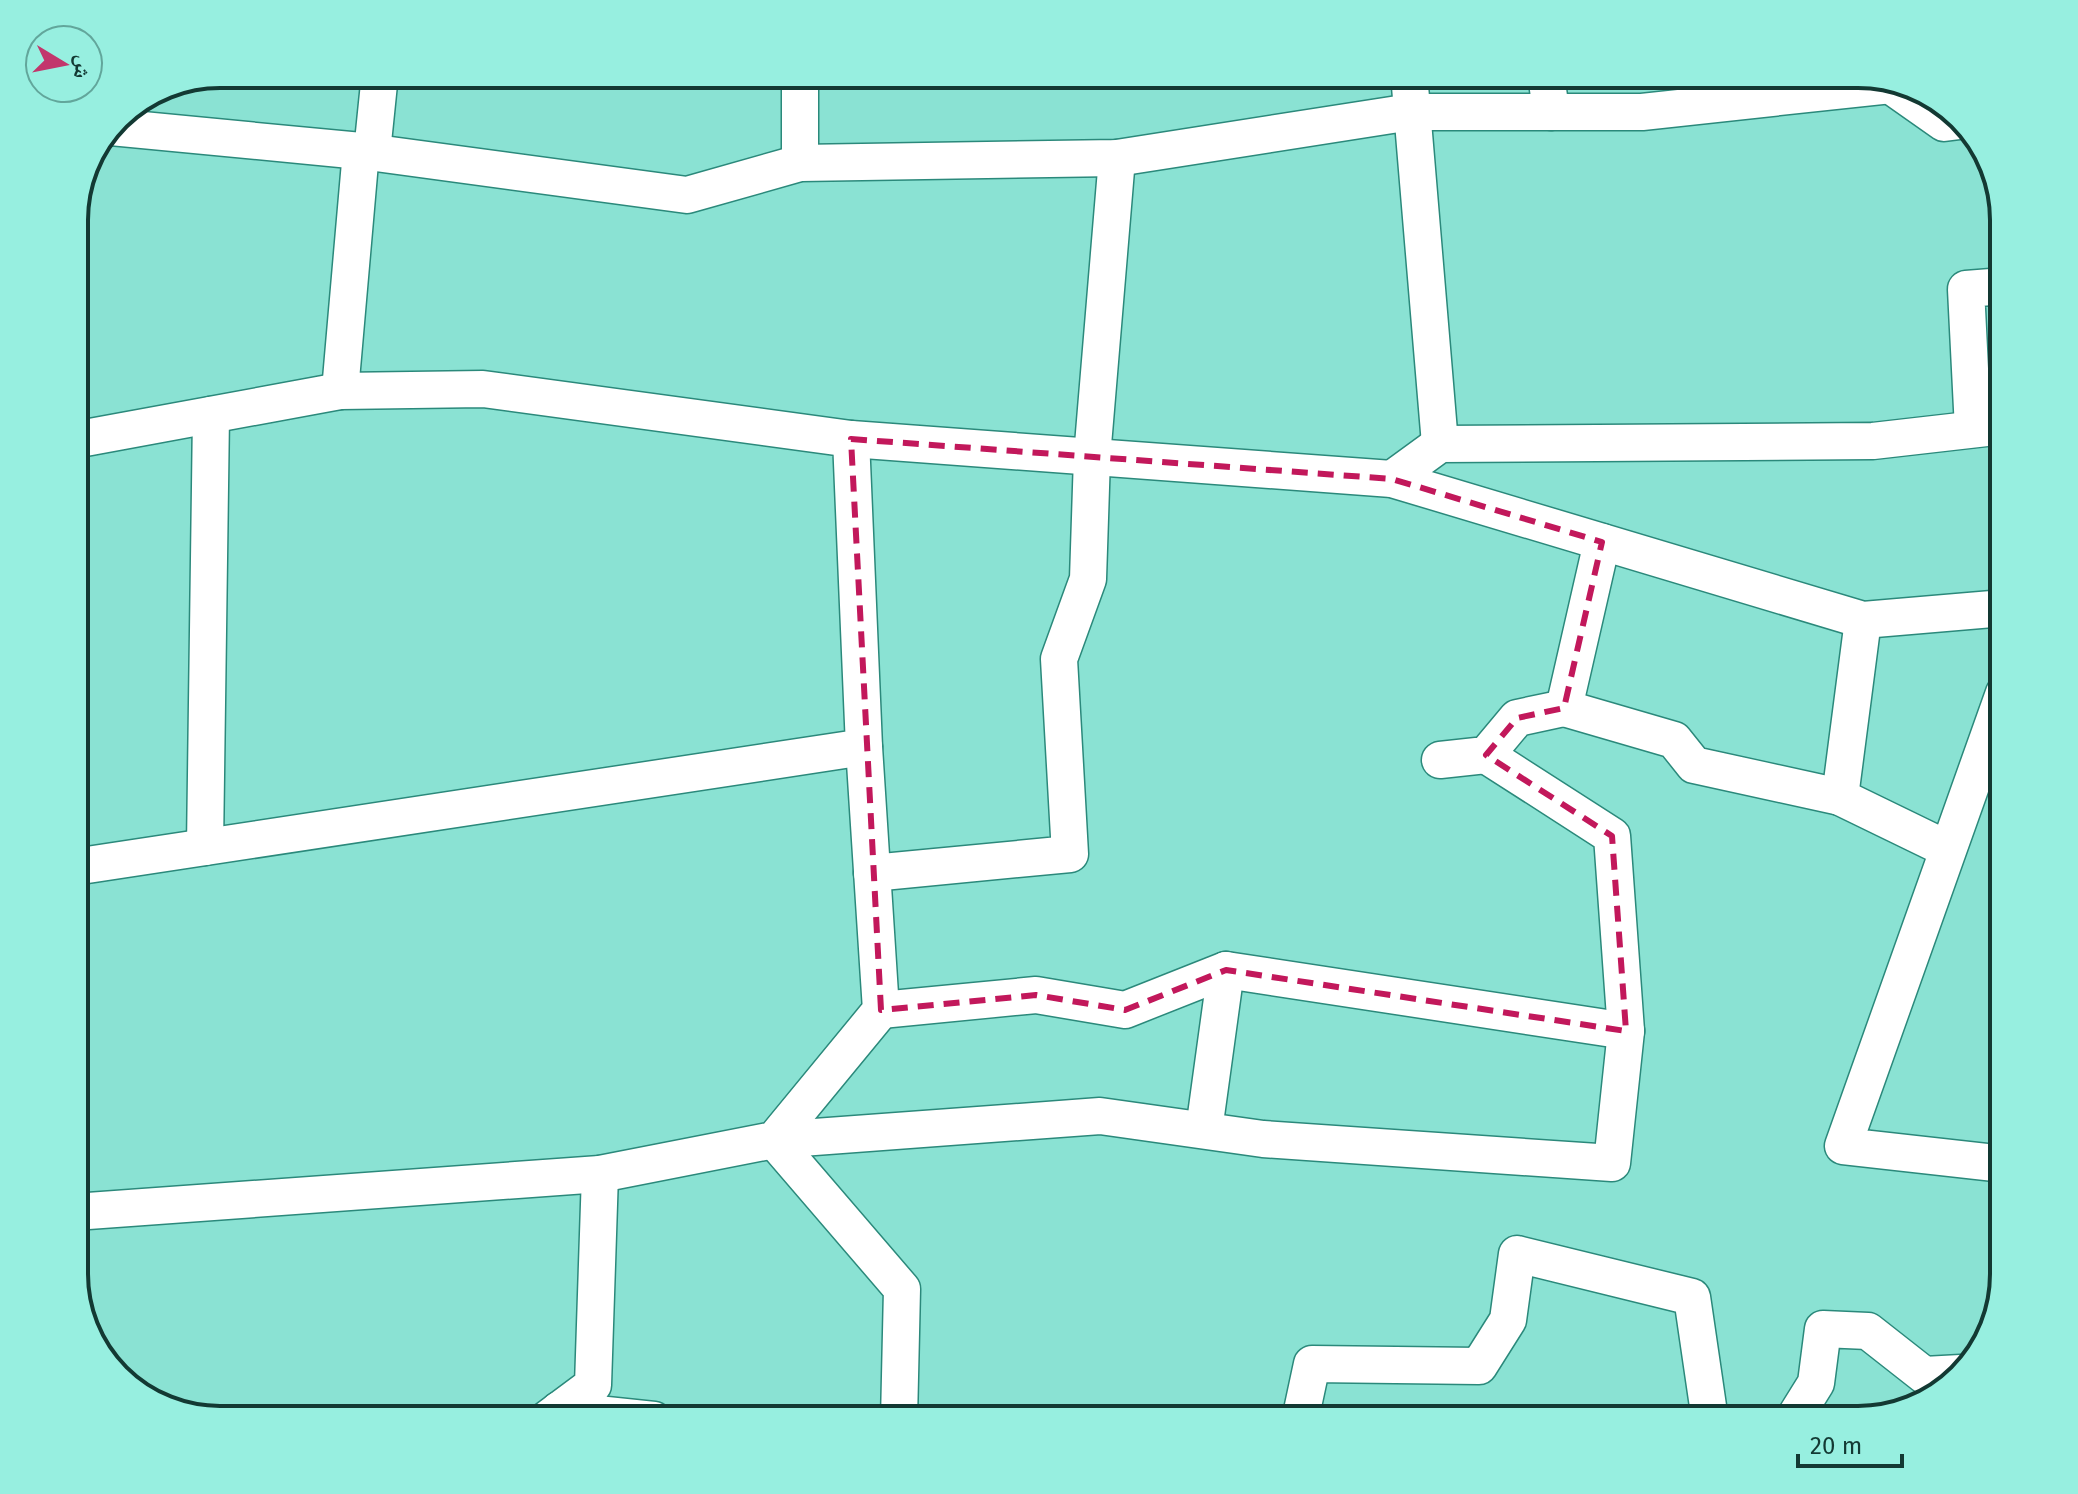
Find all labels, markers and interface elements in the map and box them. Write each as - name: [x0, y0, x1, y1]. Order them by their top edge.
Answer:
- north arrow: [24, 24, 104, 104]
- text: ش: [68, 54, 99, 81]
- scale bar: [1798, 1418, 1902, 1468]
- text: 20 m: [1810, 1432, 1862, 1460]

